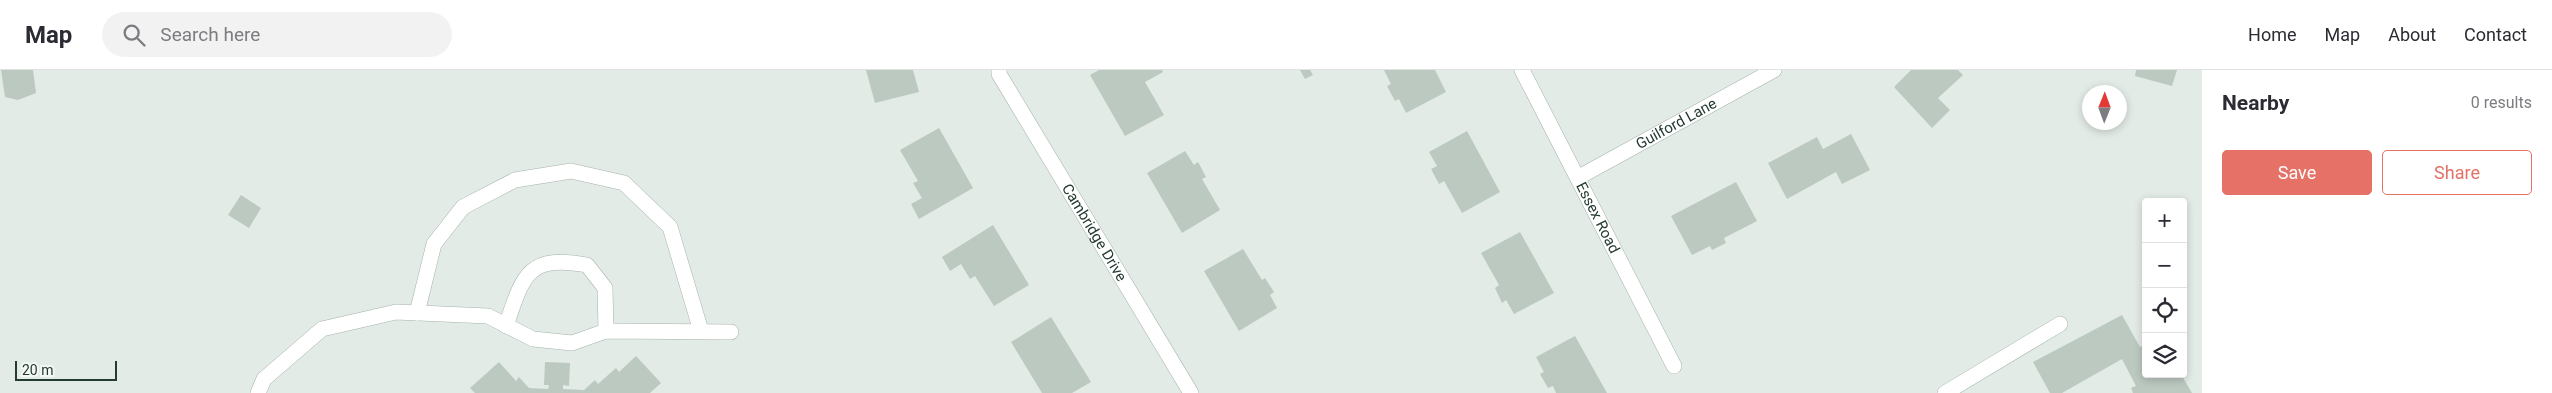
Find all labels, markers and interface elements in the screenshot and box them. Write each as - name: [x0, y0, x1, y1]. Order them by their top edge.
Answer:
- search box: [102, 12, 452, 57]
- text: Map: [25, 21, 72, 49]
- icon: search: [120, 21, 148, 49]
- text: Search here: [160, 23, 260, 46]
- text: Home: [2248, 24, 2297, 45]
- text: Map: [2325, 24, 2360, 45]
- text: About: [2388, 24, 2436, 45]
- text: Contact: [2464, 24, 2527, 45]
- north arrow: [2082, 85, 2127, 130]
- text: Nearby: [2222, 91, 2289, 115]
- text: 0 results: [2471, 93, 2532, 112]
- street label: Guilford Lane: [1633, 94, 1720, 153]
- button: Save: [2222, 150, 2372, 195]
- button: Share: [2382, 150, 2532, 195]
- street label: Essex Road: [1572, 179, 1624, 256]
- street label: Cambridge Drive: [1058, 180, 1131, 285]
- map controls: [2142, 198, 2187, 378]
- button: +: [2142, 198, 2187, 243]
- button: −: [2142, 243, 2187, 288]
- button: locate: [2142, 288, 2187, 333]
- button: layers: [2142, 333, 2187, 378]
- scale bar: [15, 358, 118, 381]
- text: 20 m: [22, 362, 54, 378]

